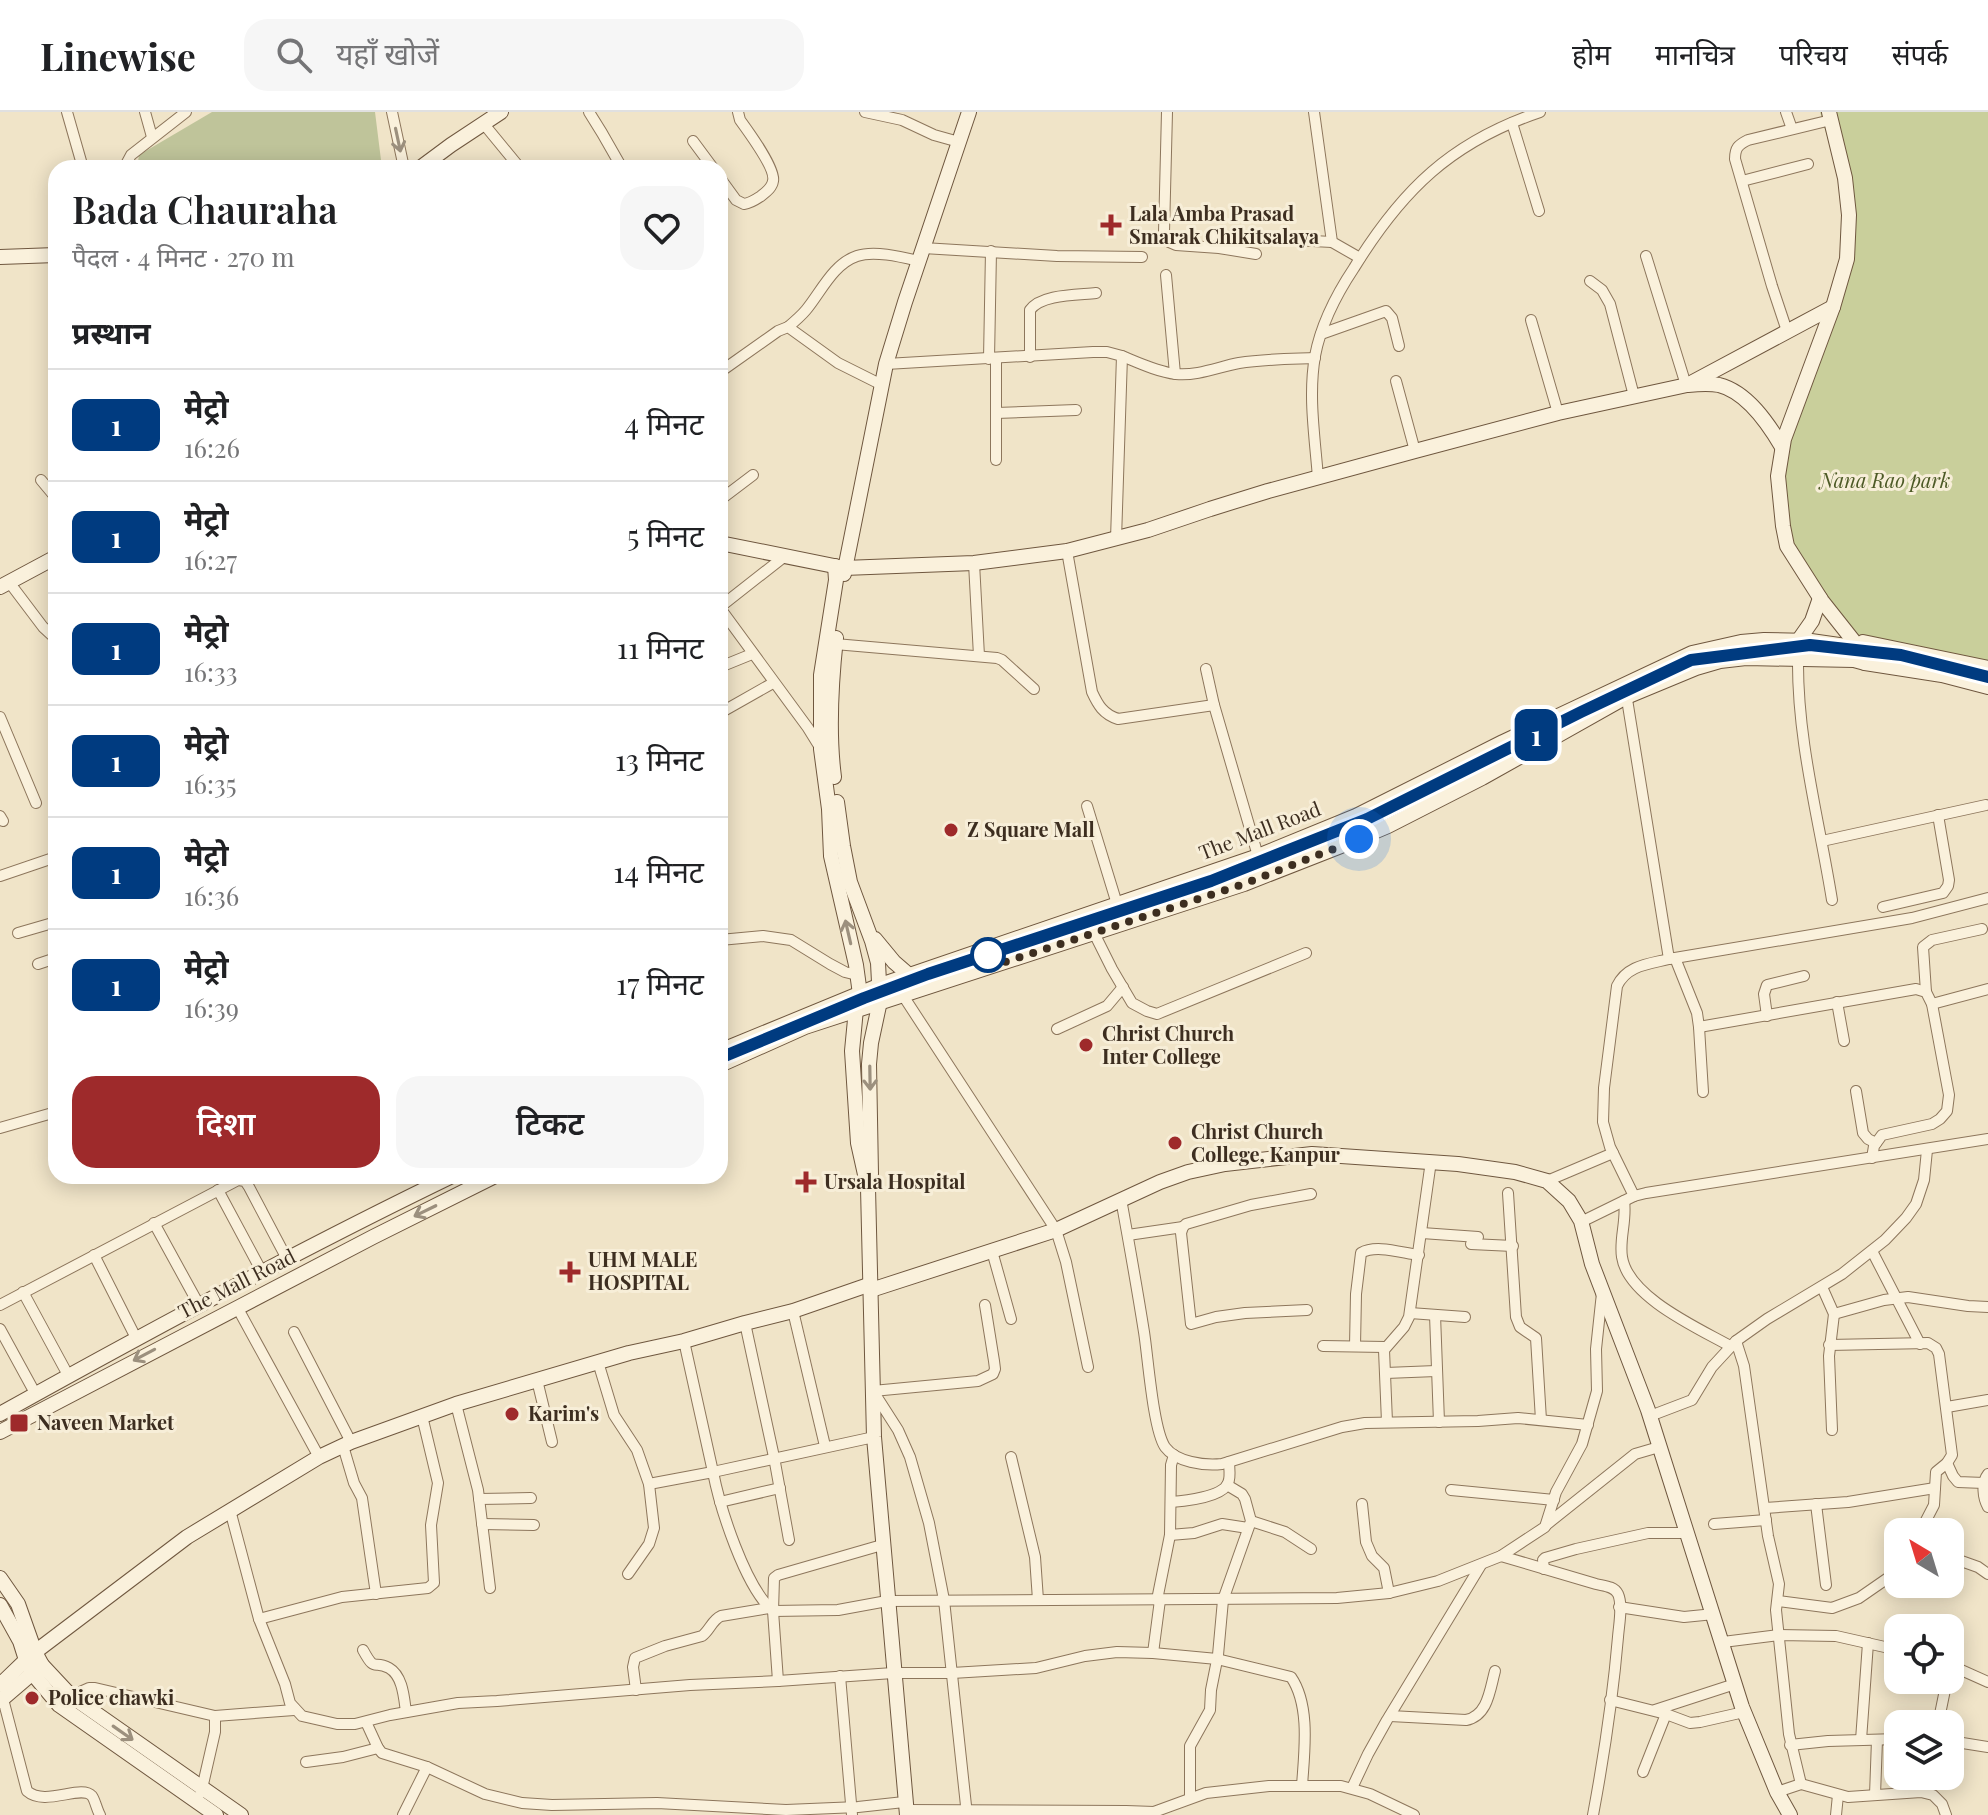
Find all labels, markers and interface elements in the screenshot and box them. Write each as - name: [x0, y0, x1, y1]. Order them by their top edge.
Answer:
- search box: [244, 19, 804, 91]
- text: Linewise: [40, 30, 196, 81]
- icon: search: [272, 33, 316, 77]
- text: यहाँ खोजें: [336, 33, 439, 73]
- text: होम: [1572, 35, 1611, 72]
- text: मानचित्र: [1655, 35, 1735, 72]
- text: परिचय: [1779, 35, 1848, 72]
- text: संपर्क: [1892, 35, 1948, 72]
- one-way arrow: [391, 127, 406, 152]
- text: Bada Chauraha: [72, 183, 338, 234]
- button: heart: [620, 186, 704, 270]
- place label: Lala Amba Prasad Smarak Chikitsalaya: [1129, 199, 1320, 249]
- marker: Lala Amba Prasad Smarak Chikitsalaya: [1100, 214, 1122, 236]
- text: पैदल · 4 मिनट · 270 m: [72, 239, 295, 274]
- text: प्रस्थान: [72, 312, 151, 352]
- text: मेट्रो: [184, 386, 229, 426]
- text: 4 मिनट: [624, 403, 704, 443]
- text: 1: [111, 406, 121, 443]
- text: 16:26: [184, 430, 240, 465]
- park label: Nana Rao park: [1818, 466, 1950, 493]
- text: मेट्रो: [184, 498, 229, 538]
- text: 5 मिनट: [627, 515, 704, 555]
- text: 1: [111, 518, 121, 555]
- text: 16:27: [184, 542, 237, 577]
- text: मेट्रो: [184, 610, 229, 650]
- text: 11 मिनट: [617, 627, 704, 667]
- text: 1: [111, 630, 121, 667]
- text: 16:33: [184, 654, 237, 689]
- line badge: 1: [1510, 709, 1562, 761]
- text: 1: [1531, 716, 1541, 753]
- text: मेट्रो: [184, 722, 229, 762]
- text: 13 मिनट: [615, 739, 704, 779]
- text: 1: [111, 742, 121, 779]
- text: 16:35: [184, 766, 237, 801]
- street label: The Mall Road: [1195, 794, 1325, 865]
- place label: Z Square Mall: [967, 815, 1095, 842]
- your location: [1339, 819, 1379, 859]
- marker: Z Square Mall: [942, 821, 960, 839]
- text: मेट्रो: [184, 834, 229, 874]
- text: 14 मिनट: [613, 851, 704, 891]
- text: 1: [111, 854, 121, 891]
- text: 16:36: [184, 878, 239, 913]
- one-way arrow: [840, 920, 855, 946]
- unlabelled marker: [971, 938, 1005, 972]
- text: मेट्रो: [184, 946, 229, 986]
- text: 17 मिनट: [616, 963, 704, 1003]
- text: 1: [111, 966, 121, 1003]
- text: 16:39: [184, 990, 239, 1025]
- place label: Christ Church Inter College: [1102, 1019, 1234, 1069]
- marker: Christ Church Inter College: [1077, 1036, 1095, 1054]
- one-way arrow: [862, 1064, 877, 1091]
- button: दिशा: [72, 1076, 380, 1168]
- button: टिकट: [396, 1076, 704, 1168]
- place label: Christ Church College, Kanpur: [1191, 1117, 1341, 1167]
- marker: Christ Church College, Kanpur: [1166, 1134, 1184, 1152]
- place label: Ursala Hospital: [824, 1167, 966, 1194]
- marker: Ursala Hospital: [795, 1171, 817, 1193]
- one-way arrow: [414, 1204, 437, 1219]
- street label: The Mall Road: [173, 1241, 300, 1324]
- place label: UHM MALE HOSPITAL: [588, 1245, 697, 1295]
- marker: UHM MALE HOSPITAL: [559, 1261, 581, 1283]
- one-way arrow: [133, 1348, 157, 1364]
- place label: Karim's: [528, 1399, 599, 1426]
- marker: Karim's: [503, 1405, 521, 1423]
- place label: Naveen Market: [37, 1408, 175, 1435]
- marker: Naveen Market: [8, 1412, 30, 1434]
- north arrow: [1884, 1518, 1964, 1598]
- map controls: [1884, 1518, 1964, 1790]
- button: locate: [1884, 1614, 1964, 1694]
- place label: Police chawki: [48, 1683, 174, 1710]
- marker: Police chawki: [23, 1689, 41, 1707]
- button: layers: [1884, 1710, 1964, 1790]
- one-way arrow: [111, 1725, 133, 1741]

